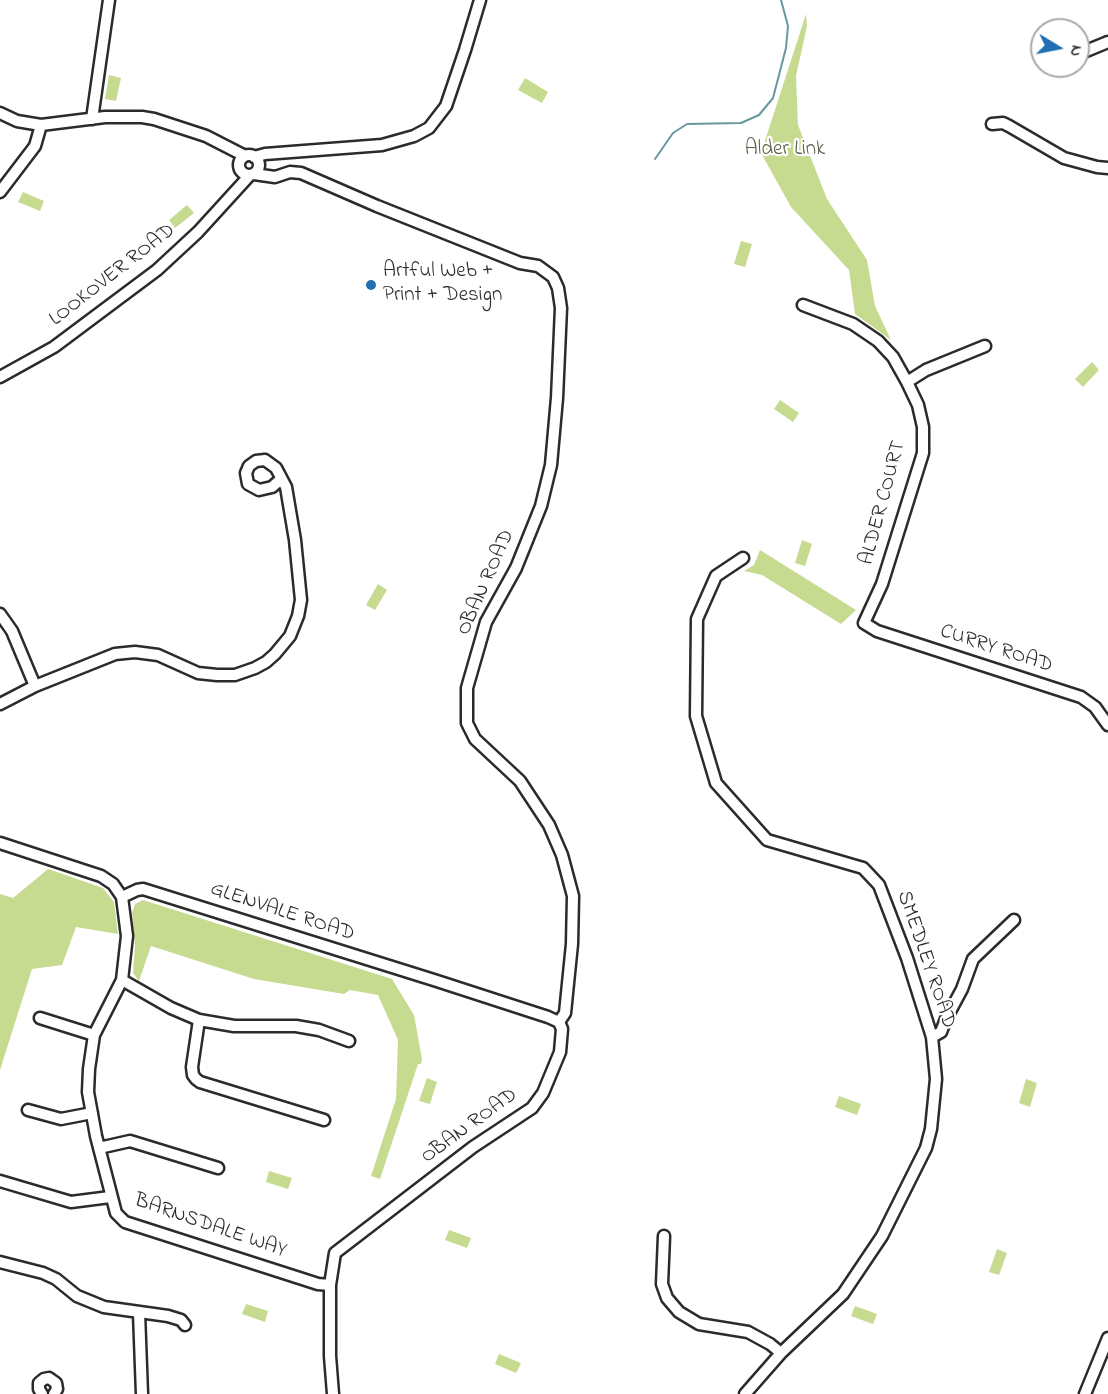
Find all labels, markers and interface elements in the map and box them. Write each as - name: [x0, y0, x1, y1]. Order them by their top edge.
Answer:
- north arrow: [1030, 18, 1090, 78]
- text: N: [1063, 43, 1089, 58]
- park label: Alder Link: [745, 138, 825, 164]
- street label: LOOKOVER ROAD: [45, 219, 181, 333]
- place label: Artful Web + Print + Design: [383, 260, 502, 310]
- marker: Artful Web + Print + Design: [364, 278, 378, 292]
- street label: ALDER COURT: [855, 438, 913, 568]
- street label: OBAN ROAD: [453, 526, 521, 640]
- street label: CURRY ROAD: [937, 620, 1055, 680]
- street label: GLENVALE ROAD: [207, 878, 357, 948]
- street label: SMEDLEY ROAD: [890, 888, 960, 1032]
- street label: OBAN ROAD: [417, 1084, 523, 1170]
- street label: BARNSDALE WAY: [131, 1189, 289, 1265]

